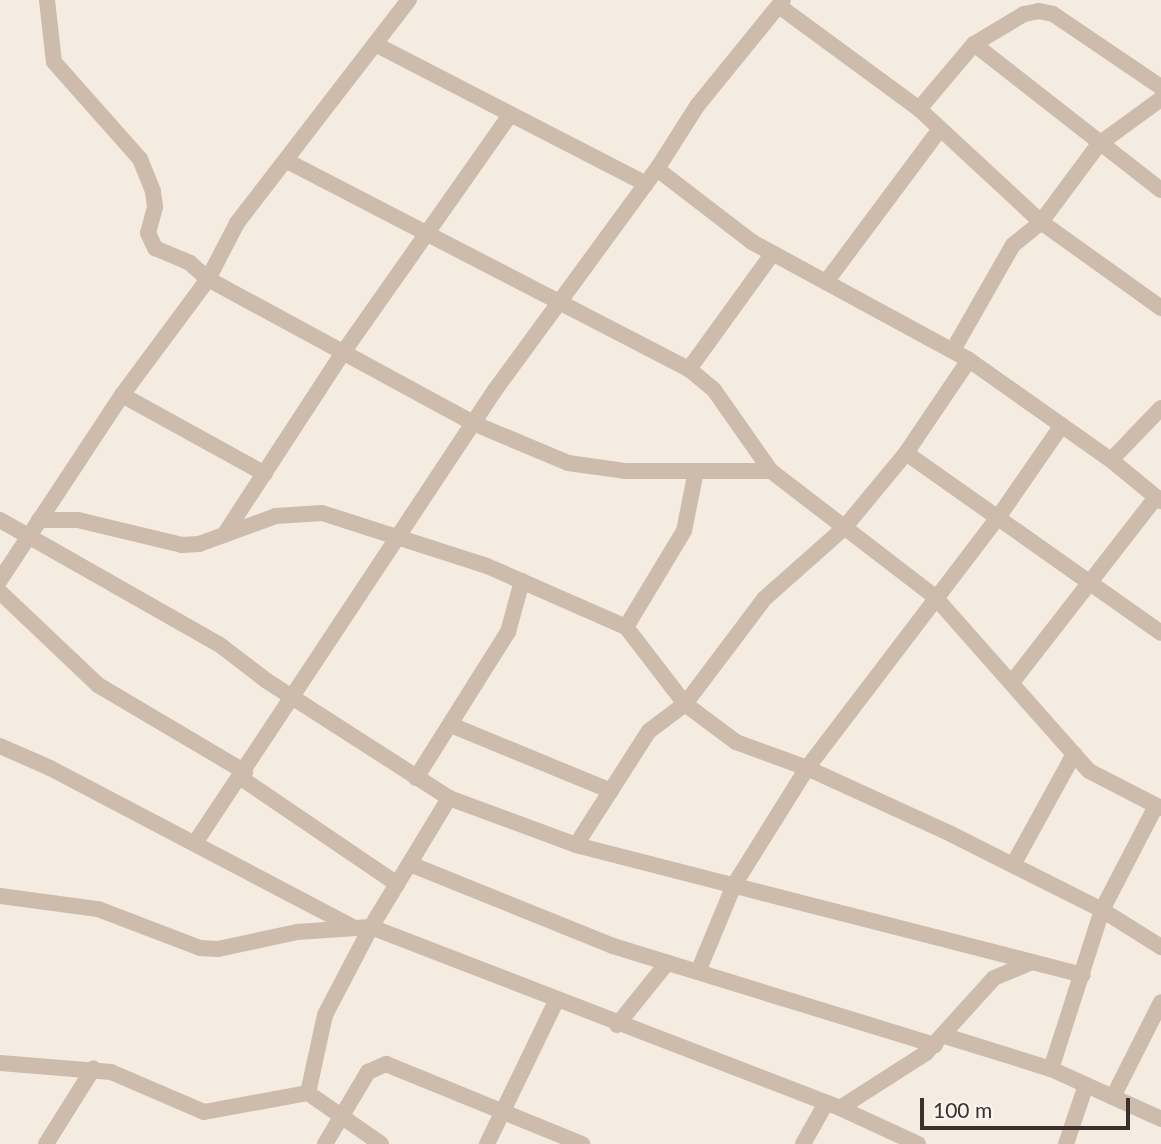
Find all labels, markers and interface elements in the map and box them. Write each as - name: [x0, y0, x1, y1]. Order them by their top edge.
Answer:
- scale bar: [923, 1084, 1133, 1128]
- text: 100 m: [933, 1097, 992, 1122]

